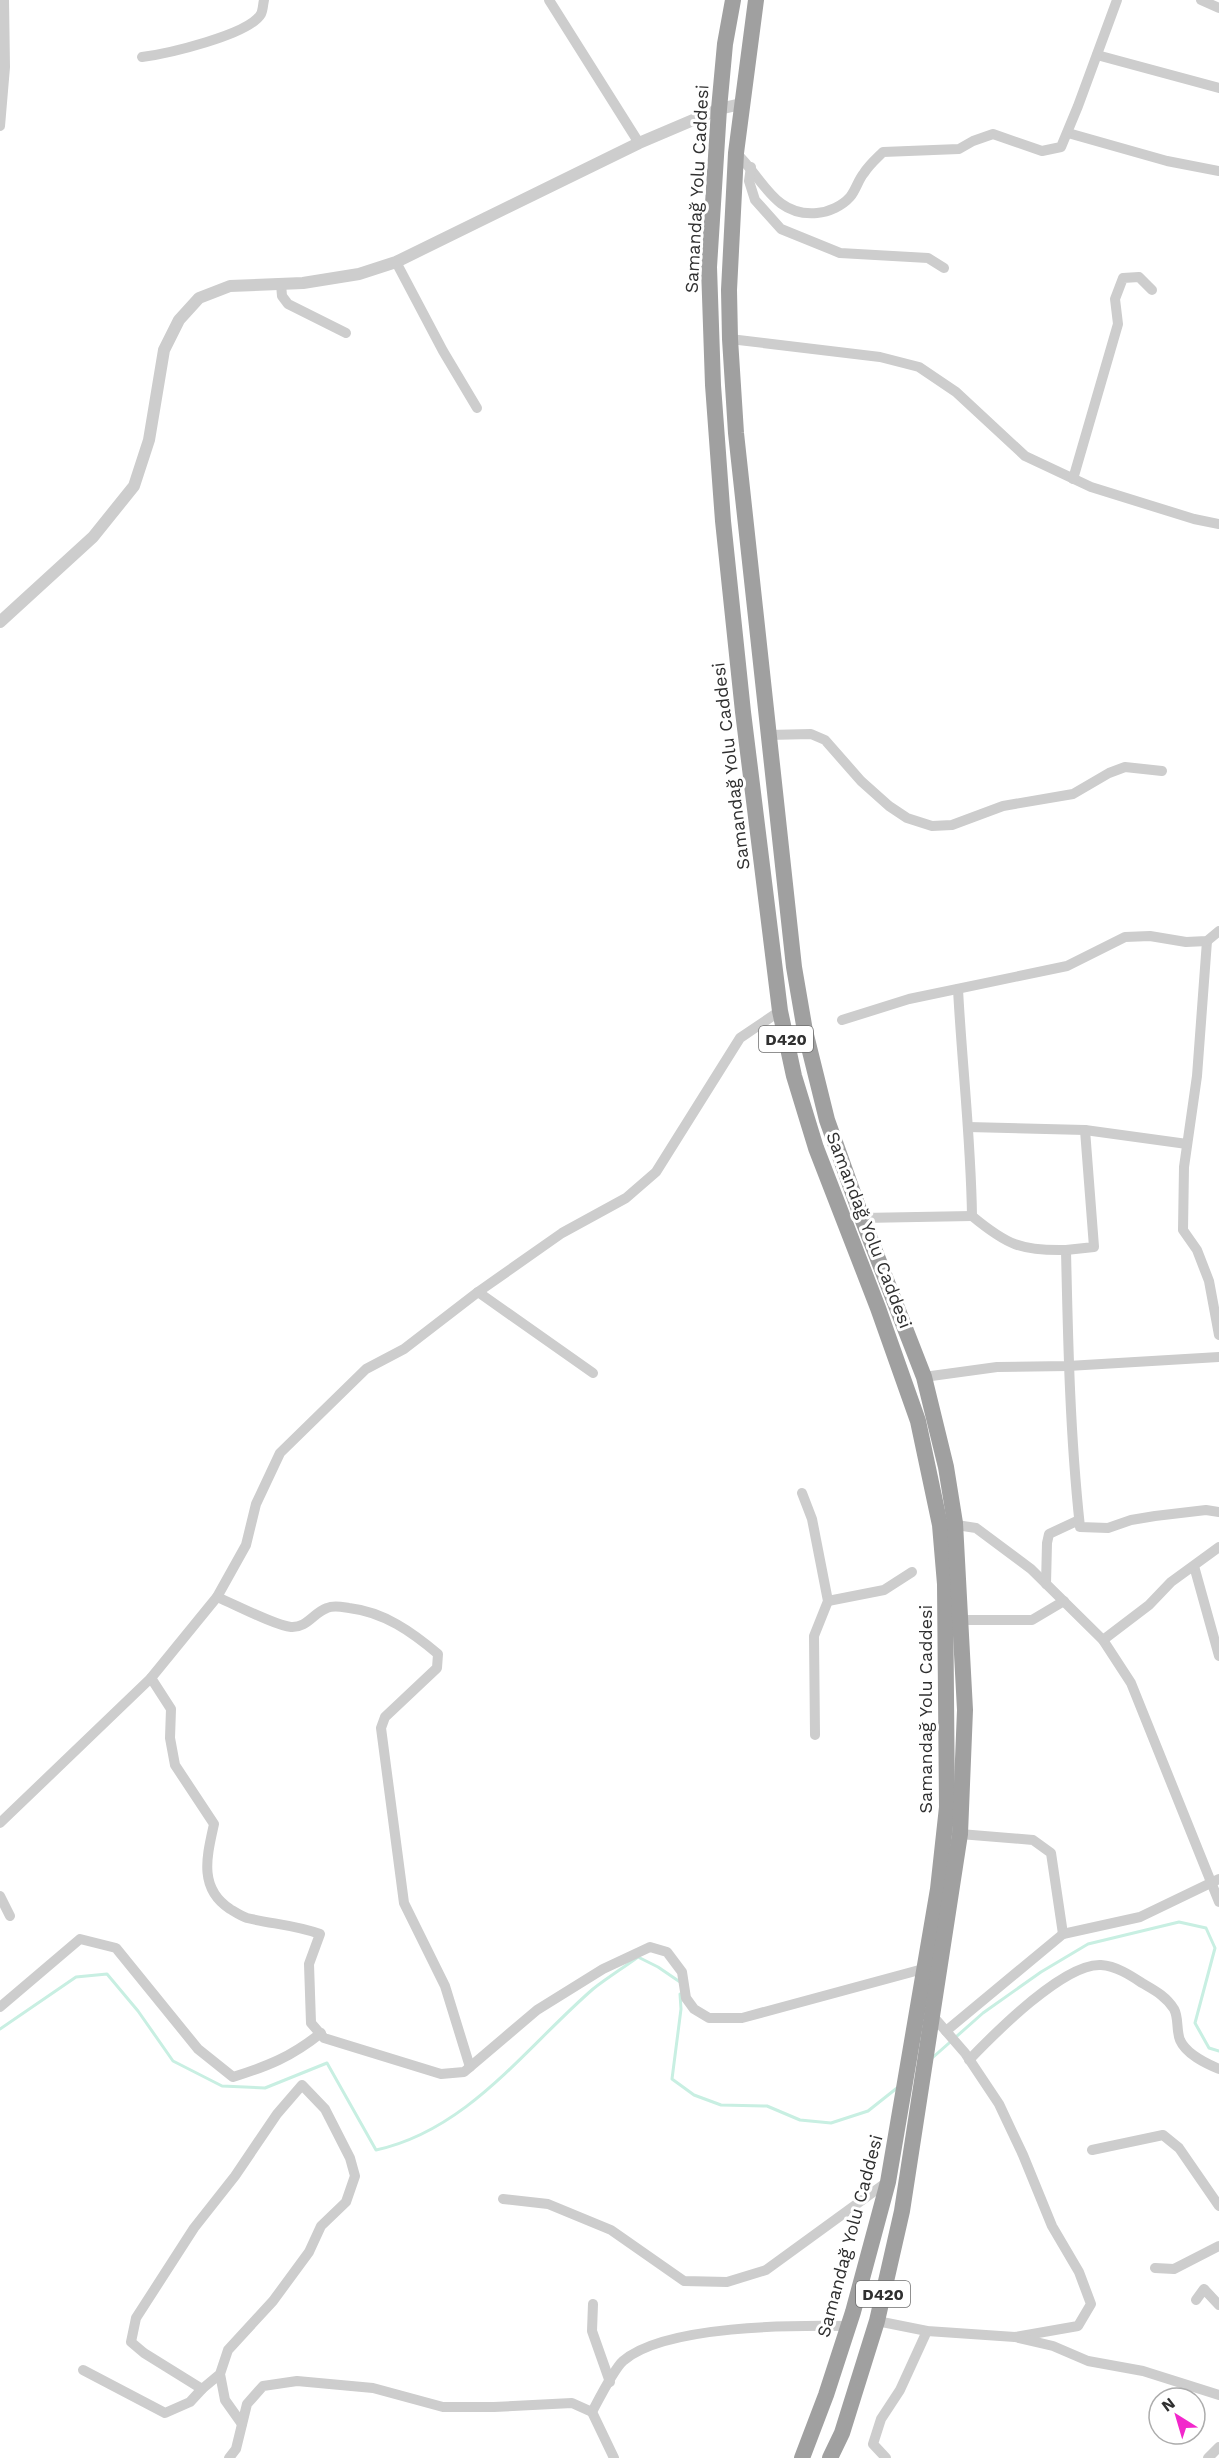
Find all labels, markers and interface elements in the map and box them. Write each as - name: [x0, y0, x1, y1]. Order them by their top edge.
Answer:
- street label: Samandağ Yolu Caddesi: [681, 84, 712, 294]
- street label: Samandağ Yolu Caddesi: [707, 661, 754, 871]
- road number: D420: [759, 1026, 813, 1052]
- street label: Samandağ Yolu Caddesi: [822, 1129, 917, 1331]
- street label: Samandağ Yolu Caddesi: [915, 1605, 936, 1813]
- street label: Samandağ Yolu Caddesi: [812, 2132, 887, 2339]
- road number: D420: [856, 2281, 910, 2307]
- north arrow: [1147, 2386, 1207, 2446]
- text: N: [1158, 2393, 1179, 2416]

